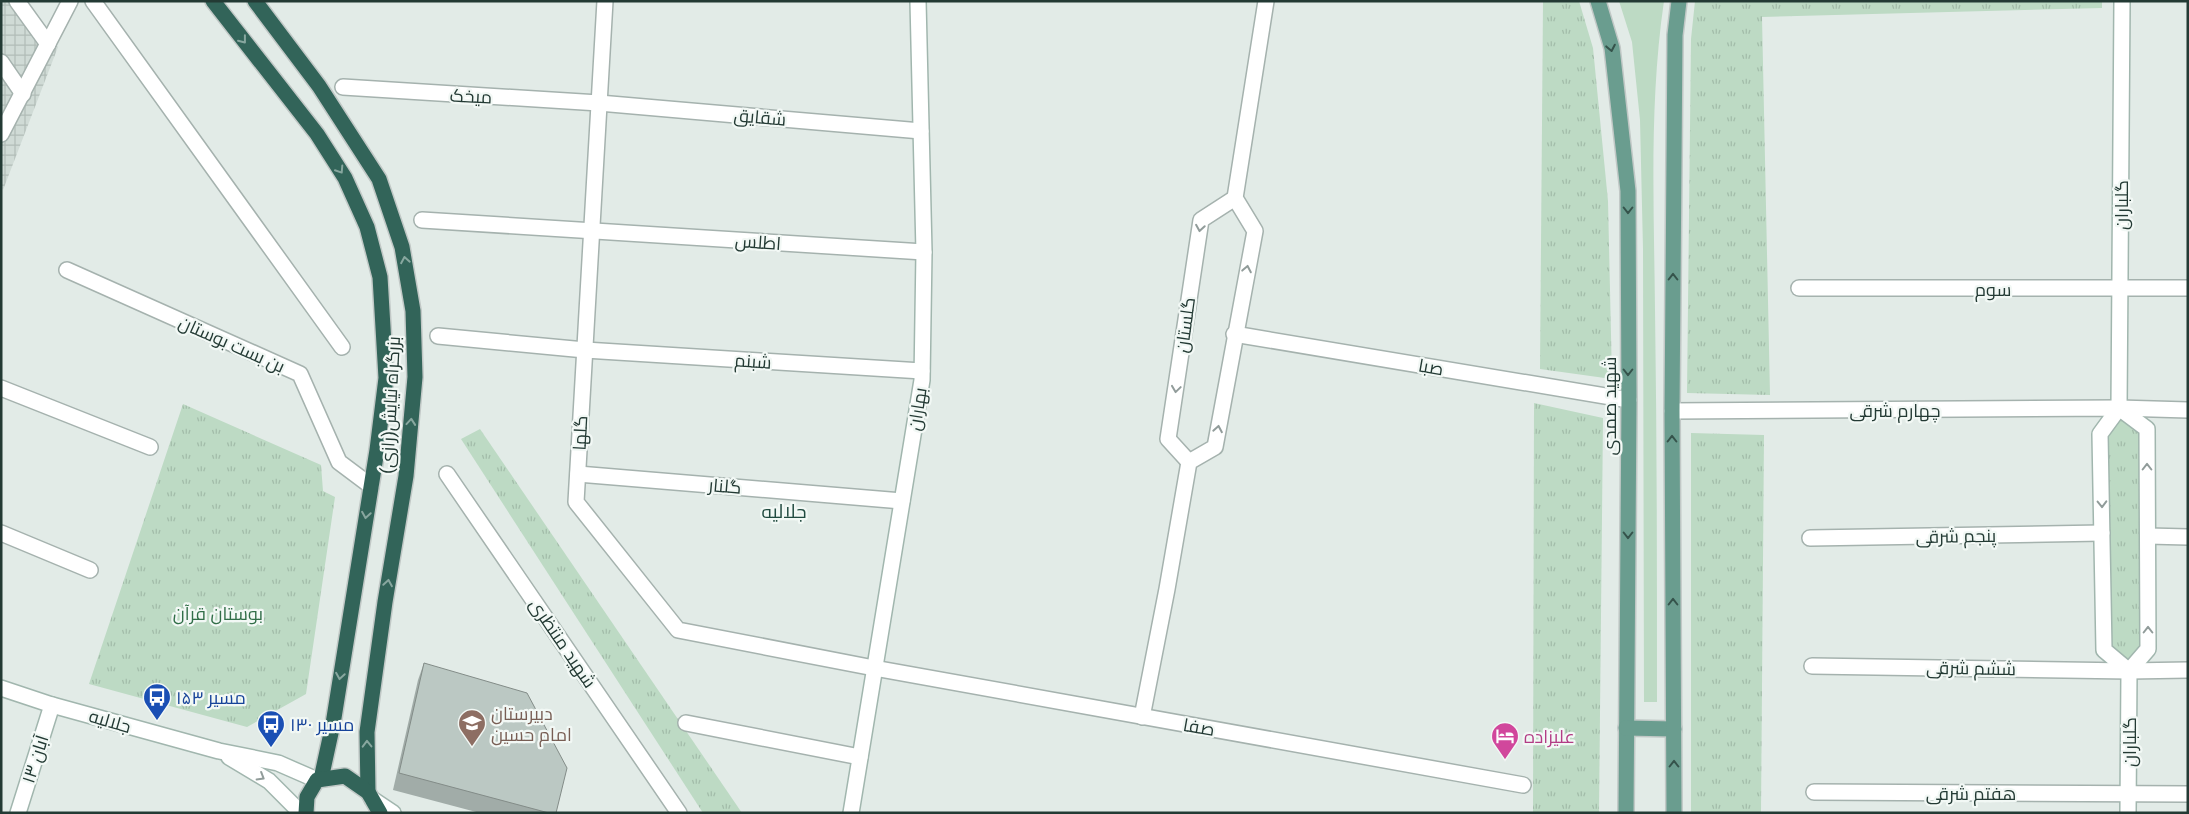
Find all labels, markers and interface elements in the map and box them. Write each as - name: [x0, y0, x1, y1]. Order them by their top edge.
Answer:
- one-way arrow: [237, 34, 245, 43]
- one-way arrow: [1606, 44, 1616, 53]
- street label: میخک: [449, 84, 493, 108]
- street label: شقایق: [733, 104, 787, 132]
- one-way arrow: [334, 164, 343, 173]
- street label: گلباران: [2111, 180, 2133, 230]
- one-way arrow: [1623, 206, 1633, 214]
- one-way arrow: [1195, 224, 1205, 233]
- street label: اطلس: [734, 230, 782, 255]
- one-way arrow: [400, 256, 410, 264]
- one-way arrow: [1241, 265, 1252, 274]
- one-way arrow: [1668, 272, 1678, 280]
- street label: سوم: [1975, 279, 2011, 302]
- street label: گلستان: [1171, 296, 1200, 354]
- street label: بن بست بوستان: [175, 311, 288, 378]
- street label: بزرگراه نیایش(رازی): [376, 336, 405, 474]
- street label: شبنم: [734, 349, 772, 375]
- street label: صبا: [1417, 354, 1445, 380]
- street label: شهید صمدی: [1599, 357, 1621, 455]
- one-way arrow: [1623, 368, 1633, 376]
- one-way arrow: [1171, 385, 1181, 393]
- street label: بهاران: [903, 386, 932, 432]
- street label: چهارم شرقی: [1850, 400, 1940, 423]
- street label: گلها: [569, 415, 592, 451]
- one-way arrow: [405, 417, 416, 425]
- one-way arrow: [1213, 425, 1223, 433]
- one-way arrow: [1667, 435, 1677, 442]
- one-way arrow: [2142, 463, 2152, 471]
- street label: گلنار: [707, 474, 742, 499]
- district label: جلالیه: [761, 500, 807, 523]
- one-way arrow: [2096, 500, 2107, 508]
- one-way arrow: [361, 512, 372, 520]
- street label: پنجم شرقی: [1916, 525, 1997, 549]
- one-way arrow: [1623, 531, 1633, 539]
- one-way arrow: [383, 578, 393, 587]
- street label: شهید منتظری: [525, 594, 601, 692]
- one-way arrow: [1668, 597, 1678, 605]
- park label: بوستان قرآن: [173, 603, 263, 625]
- one-way arrow: [2143, 626, 2153, 634]
- street label: ششم شرقی: [1926, 657, 2016, 681]
- one-way arrow: [336, 671, 346, 680]
- bus stop icon: مسیر ۱۵۳: [142, 682, 172, 721]
- place label: مسیر ۱۵۳: [176, 687, 246, 709]
- place label: دبیرستان امام حسین: [491, 703, 572, 747]
- street label: جلالیه: [87, 705, 133, 737]
- school or university icon: دبیرستان امام حسین: [457, 708, 487, 747]
- bus stop icon: مسیر ۱۳۰: [256, 709, 286, 748]
- place label: مسیر ۱۳۰: [290, 714, 354, 736]
- street label: صفا: [1182, 714, 1216, 740]
- street label: گلباران: [2119, 717, 2141, 767]
- hotel icon: علیزاده: [1490, 721, 1520, 760]
- place label: علیزاده: [1524, 726, 1575, 748]
- street label: ۱۳ آبان: [17, 732, 54, 786]
- one-way arrow: [362, 739, 373, 747]
- one-way arrow: [1669, 760, 1679, 768]
- one-way arrow: [256, 770, 265, 780]
- street label: هفتم شرقی: [1926, 783, 2016, 806]

